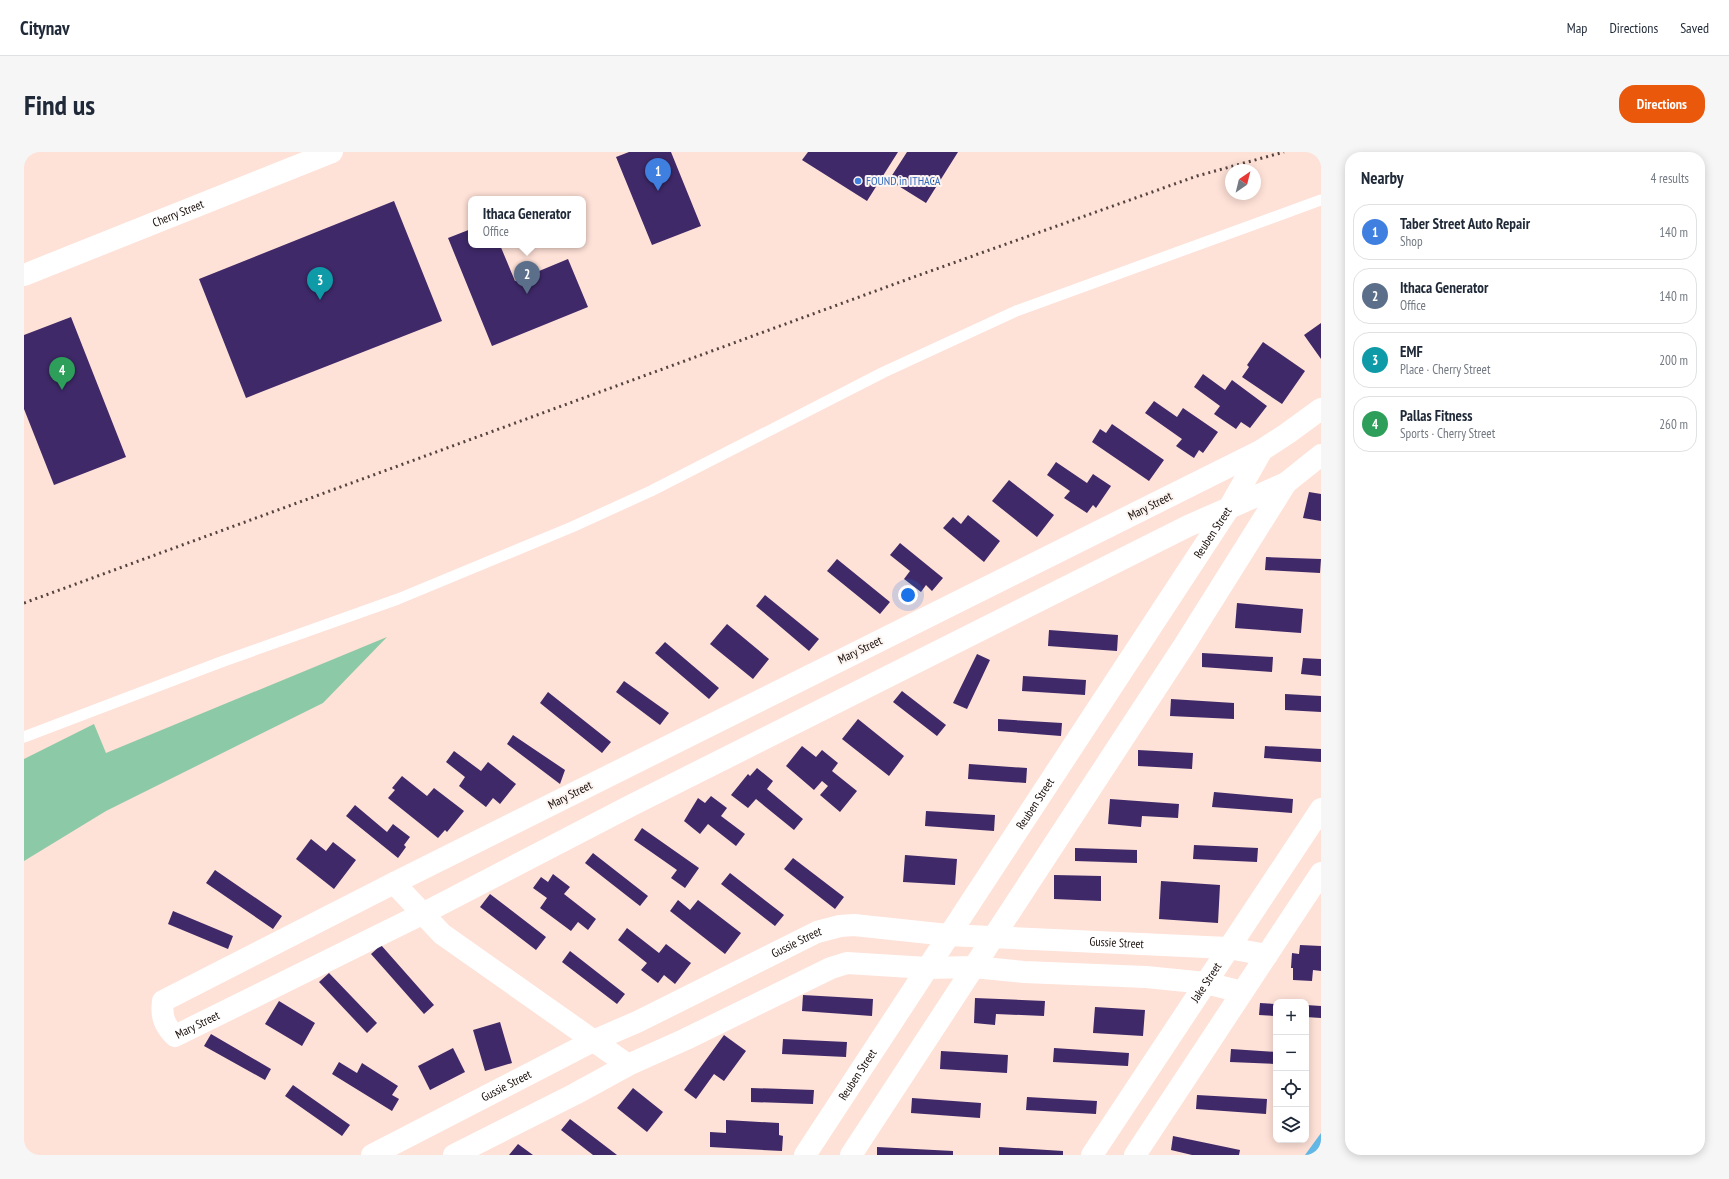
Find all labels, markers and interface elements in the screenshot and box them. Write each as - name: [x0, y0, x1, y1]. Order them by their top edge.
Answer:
- text: Citynav: [20, 16, 70, 40]
- text: Map: [1567, 19, 1587, 37]
- text: Directions: [1609, 19, 1658, 37]
- text: Saved: [1680, 19, 1709, 37]
- button: Directions: [1619, 85, 1705, 123]
- text: Find us: [24, 86, 95, 123]
- pin: 1: [645, 158, 671, 191]
- north arrow: [1225, 164, 1261, 200]
- text: Nearby: [1361, 167, 1404, 189]
- text: 4 results: [1650, 170, 1689, 187]
- place label: FOUND in ITHACA: [866, 173, 941, 188]
- marker: FOUND in ITHACA: [853, 176, 863, 186]
- street label: Cherry Street: [150, 196, 206, 230]
- popup: [468, 196, 586, 248]
- text: Ithaca Generator: [483, 204, 571, 223]
- text: Taber Street Auto Repair: [1400, 214, 1530, 233]
- text: Office: [483, 223, 509, 240]
- text: 1: [1372, 224, 1378, 241]
- text: 140 m: [1659, 224, 1688, 241]
- text: Shop: [1400, 233, 1423, 250]
- pin: 2: [514, 261, 540, 294]
- pin: 3: [307, 267, 333, 300]
- text: Ithaca Generator: [1400, 278, 1488, 297]
- text: 2: [1372, 288, 1378, 305]
- text: 140 m: [1659, 288, 1688, 305]
- text: Office: [1400, 297, 1426, 314]
- text: EMF: [1400, 342, 1423, 361]
- text: 3: [1372, 352, 1378, 369]
- text: 200 m: [1659, 352, 1688, 369]
- pin: 4: [49, 357, 75, 390]
- text: Place · Cherry Street: [1400, 361, 1491, 378]
- text: Pallas Fitness: [1400, 406, 1473, 425]
- text: 4: [1372, 416, 1378, 433]
- text: 260 m: [1659, 416, 1688, 433]
- text: Sports · Cherry Street: [1400, 425, 1495, 442]
- street label: Mary Street: [1125, 488, 1175, 523]
- street label: Reuben Street: [1190, 503, 1235, 561]
- your location: [898, 585, 918, 605]
- street label: Mary Street: [835, 632, 885, 667]
- street label: Reuben Street: [1013, 774, 1057, 832]
- street label: Mary Street: [545, 777, 595, 812]
- street label: Gussie Street: [769, 923, 824, 961]
- street label: Gussie Street: [1089, 934, 1145, 951]
- street label: Jake Street: [1187, 959, 1225, 1006]
- map controls: [1273, 999, 1309, 1143]
- button: +: [1273, 999, 1309, 1035]
- street label: Mary Street: [173, 1007, 222, 1042]
- button: −: [1273, 1035, 1309, 1071]
- street label: Reuben Street: [835, 1045, 880, 1103]
- street label: Gussie Street: [478, 1066, 534, 1104]
- button: locate: [1273, 1071, 1309, 1107]
- button: layers: [1273, 1107, 1309, 1143]

